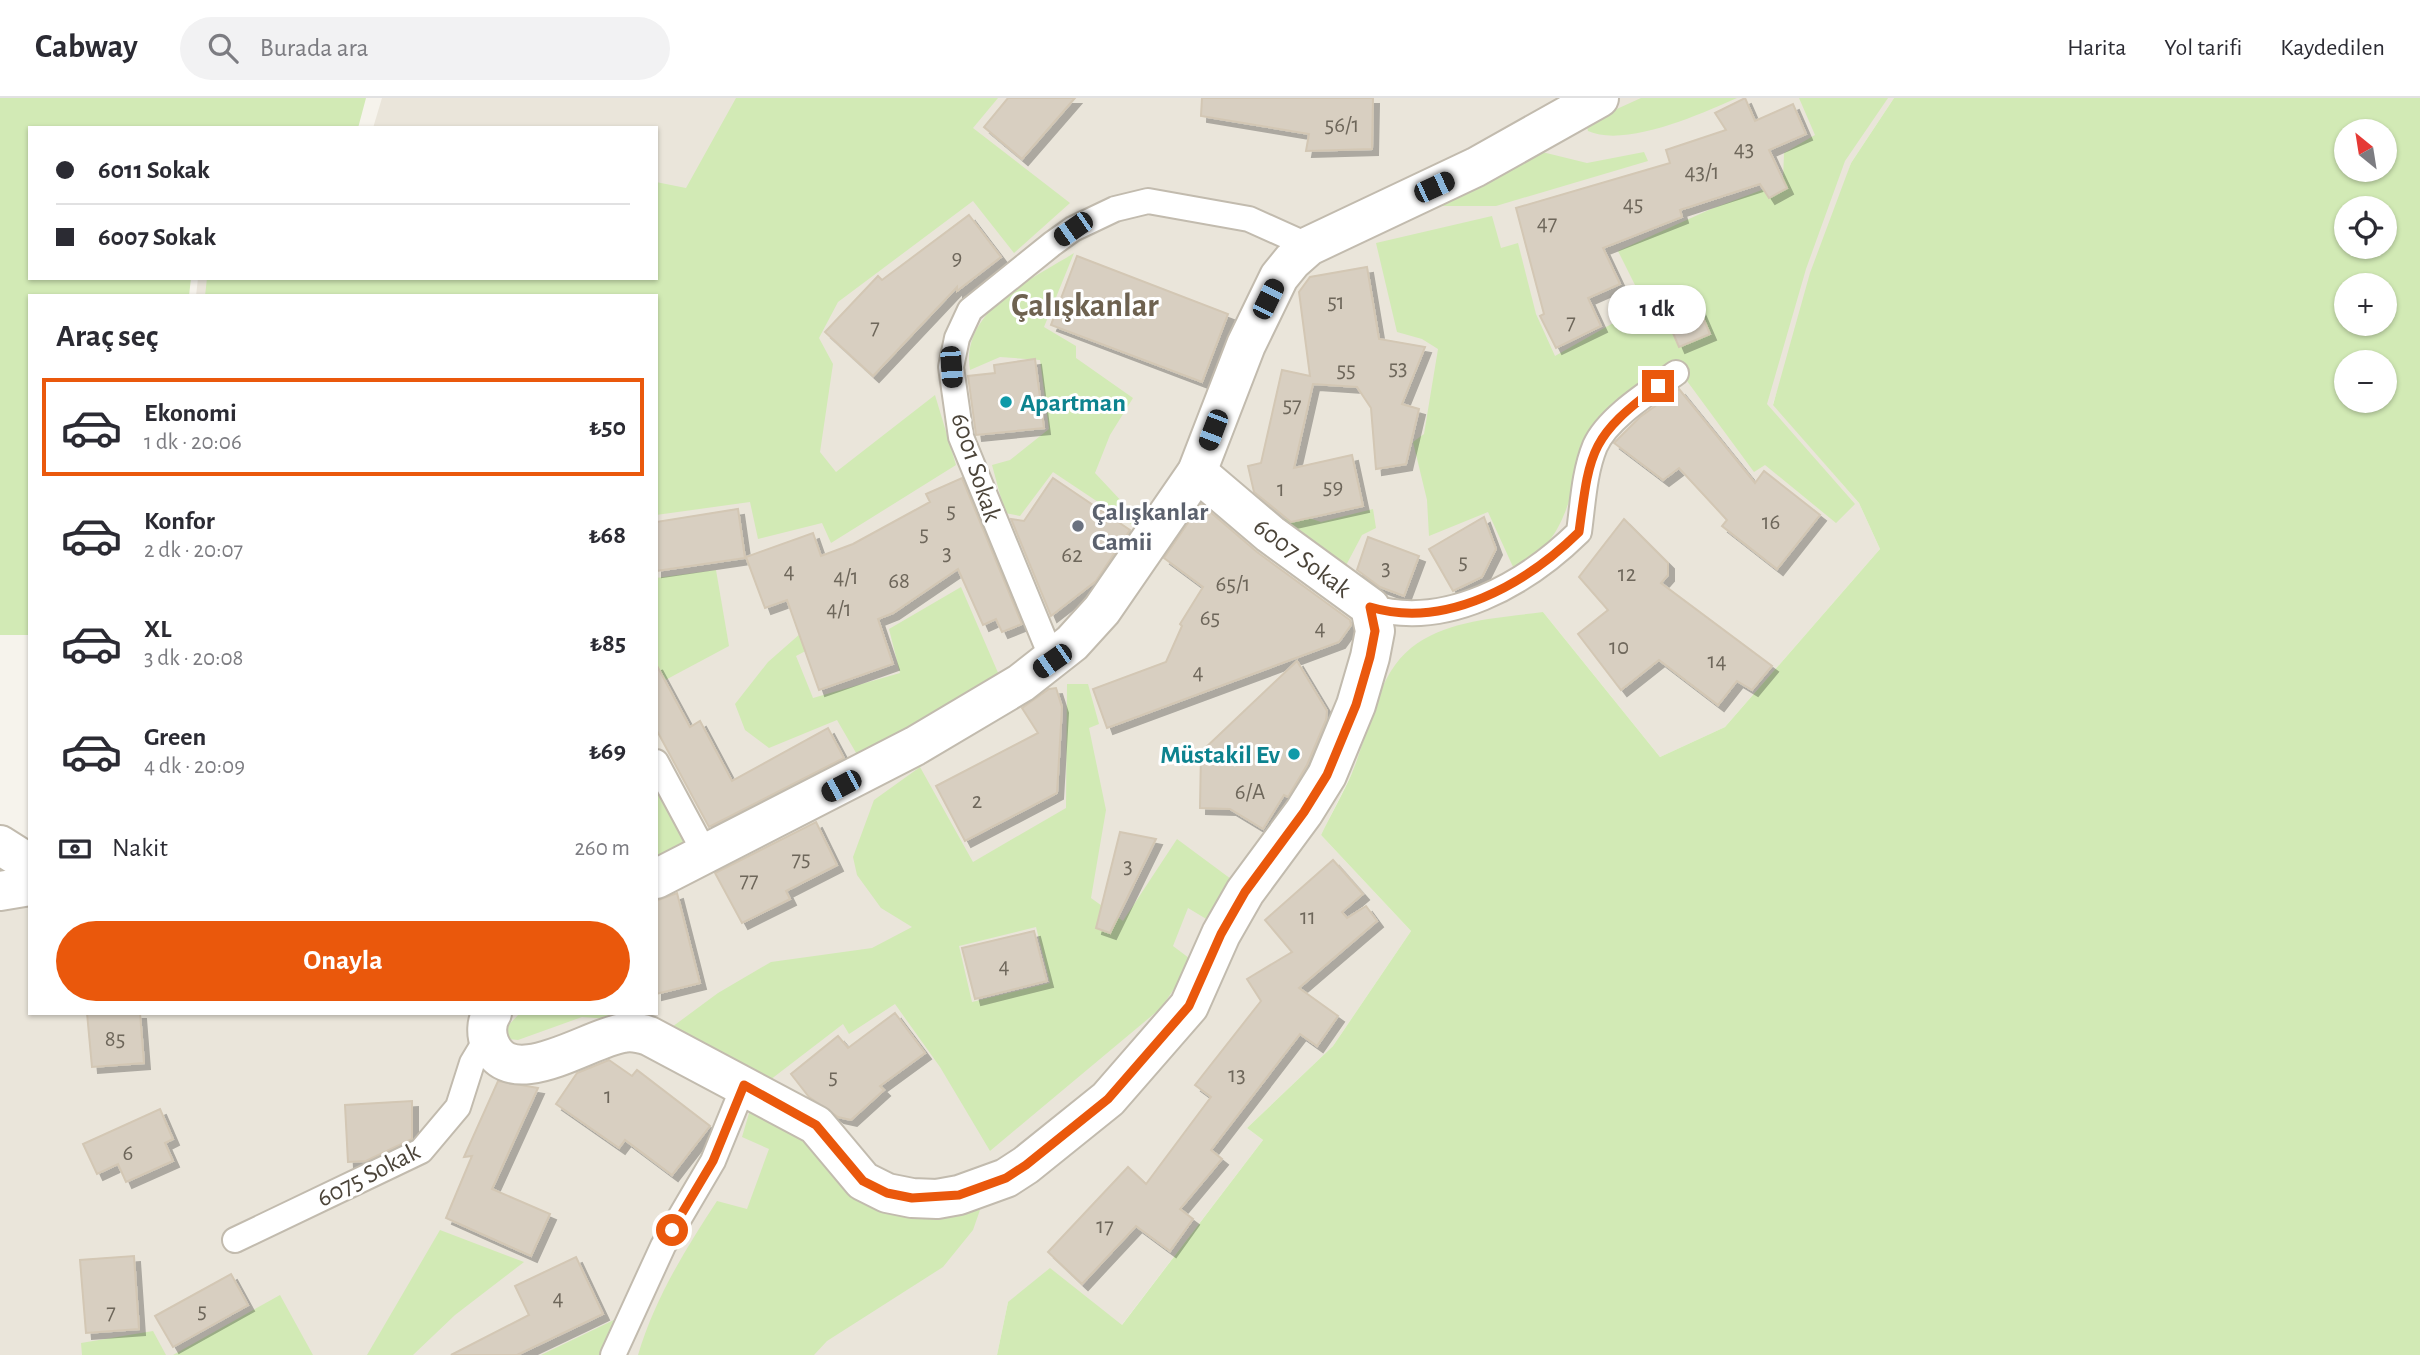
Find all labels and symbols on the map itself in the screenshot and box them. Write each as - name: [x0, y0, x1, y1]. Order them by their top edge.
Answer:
- house number: 56/1: [1325, 114, 1359, 137]
- north arrow: [2334, 119, 2398, 182]
- house number: 43: [1734, 138, 1754, 161]
- house number: 43/1: [1684, 161, 1720, 184]
- car: [1411, 169, 1458, 205]
- house number: 45: [1623, 193, 1643, 216]
- car: [1050, 208, 1097, 250]
- house number: 47: [1537, 212, 1557, 235]
- house number: 9: [952, 247, 962, 270]
- car: [1250, 276, 1287, 322]
- callout: 1 dk: [1609, 285, 1707, 334]
- district label: Çalışkanlar: [1011, 290, 1159, 323]
- house number: 51: [1327, 291, 1345, 314]
- house number: 7: [1566, 311, 1576, 334]
- house number: 7: [870, 316, 880, 339]
- car: [940, 345, 963, 389]
- house number: 53: [1388, 357, 1408, 380]
- house number: 55: [1336, 359, 1356, 382]
- route end: [1642, 370, 1674, 402]
- place label: Apartman: [1020, 390, 1126, 416]
- marker: Apartman: [998, 394, 1014, 410]
- house number: 57: [1282, 394, 1302, 417]
- car: [1196, 407, 1231, 453]
- street label: 6001 Sokak: [946, 410, 1006, 525]
- house number: 59: [1323, 476, 1343, 499]
- house number: 1: [1277, 478, 1285, 501]
- place label: Çalışkanlar Camii: [1092, 499, 1208, 555]
- house number: 5: [946, 500, 956, 523]
- house number: 16: [1762, 511, 1780, 534]
- street label: 6007 Sokak: [1249, 513, 1356, 603]
- marker: Çalışkanlar Camii: [1070, 518, 1086, 534]
- house number: 5: [919, 523, 929, 546]
- house number: 3: [942, 542, 952, 565]
- house number: 62: [1061, 544, 1083, 567]
- house number: 5: [1458, 551, 1468, 574]
- house number: 3: [1381, 557, 1391, 580]
- house number: 4: [783, 560, 795, 583]
- house number: 12: [1618, 563, 1636, 586]
- house number: 4/1: [833, 566, 859, 589]
- house number: 68: [888, 570, 910, 593]
- house number: 65/1: [1216, 573, 1250, 596]
- house number: 4/1: [826, 598, 852, 621]
- house number: 65: [1200, 607, 1220, 630]
- house number: 4: [1314, 617, 1326, 640]
- house number: 10: [1609, 636, 1629, 659]
- car: [1029, 640, 1076, 682]
- house number: 14: [1708, 650, 1726, 673]
- house number: 4: [1192, 661, 1204, 684]
- place label: Müstakil Ev: [1160, 742, 1280, 768]
- marker: Müstakil Ev: [1286, 746, 1302, 762]
- car: [818, 767, 865, 805]
- house number: 6/A: [1235, 781, 1265, 804]
- house number: 2: [972, 790, 982, 813]
- house number: 75: [791, 848, 811, 871]
- house number: 3: [1123, 855, 1133, 878]
- house number: 77: [739, 869, 759, 892]
- house number: 11: [1300, 906, 1316, 929]
- house number: 4: [998, 955, 1010, 978]
- house number: 85: [105, 1028, 125, 1051]
- house number: 13: [1228, 1064, 1246, 1087]
- house number: 5: [828, 1066, 838, 1089]
- house number: 1: [604, 1085, 612, 1108]
- street label: 6075 Sokak: [313, 1138, 424, 1212]
- house number: 6: [123, 1142, 133, 1165]
- route start: [656, 1214, 688, 1246]
- house number: 17: [1096, 1215, 1114, 1238]
- house number: 4: [552, 1287, 564, 1310]
- house number: 5: [197, 1300, 207, 1323]
- house number: 7: [106, 1301, 116, 1324]

